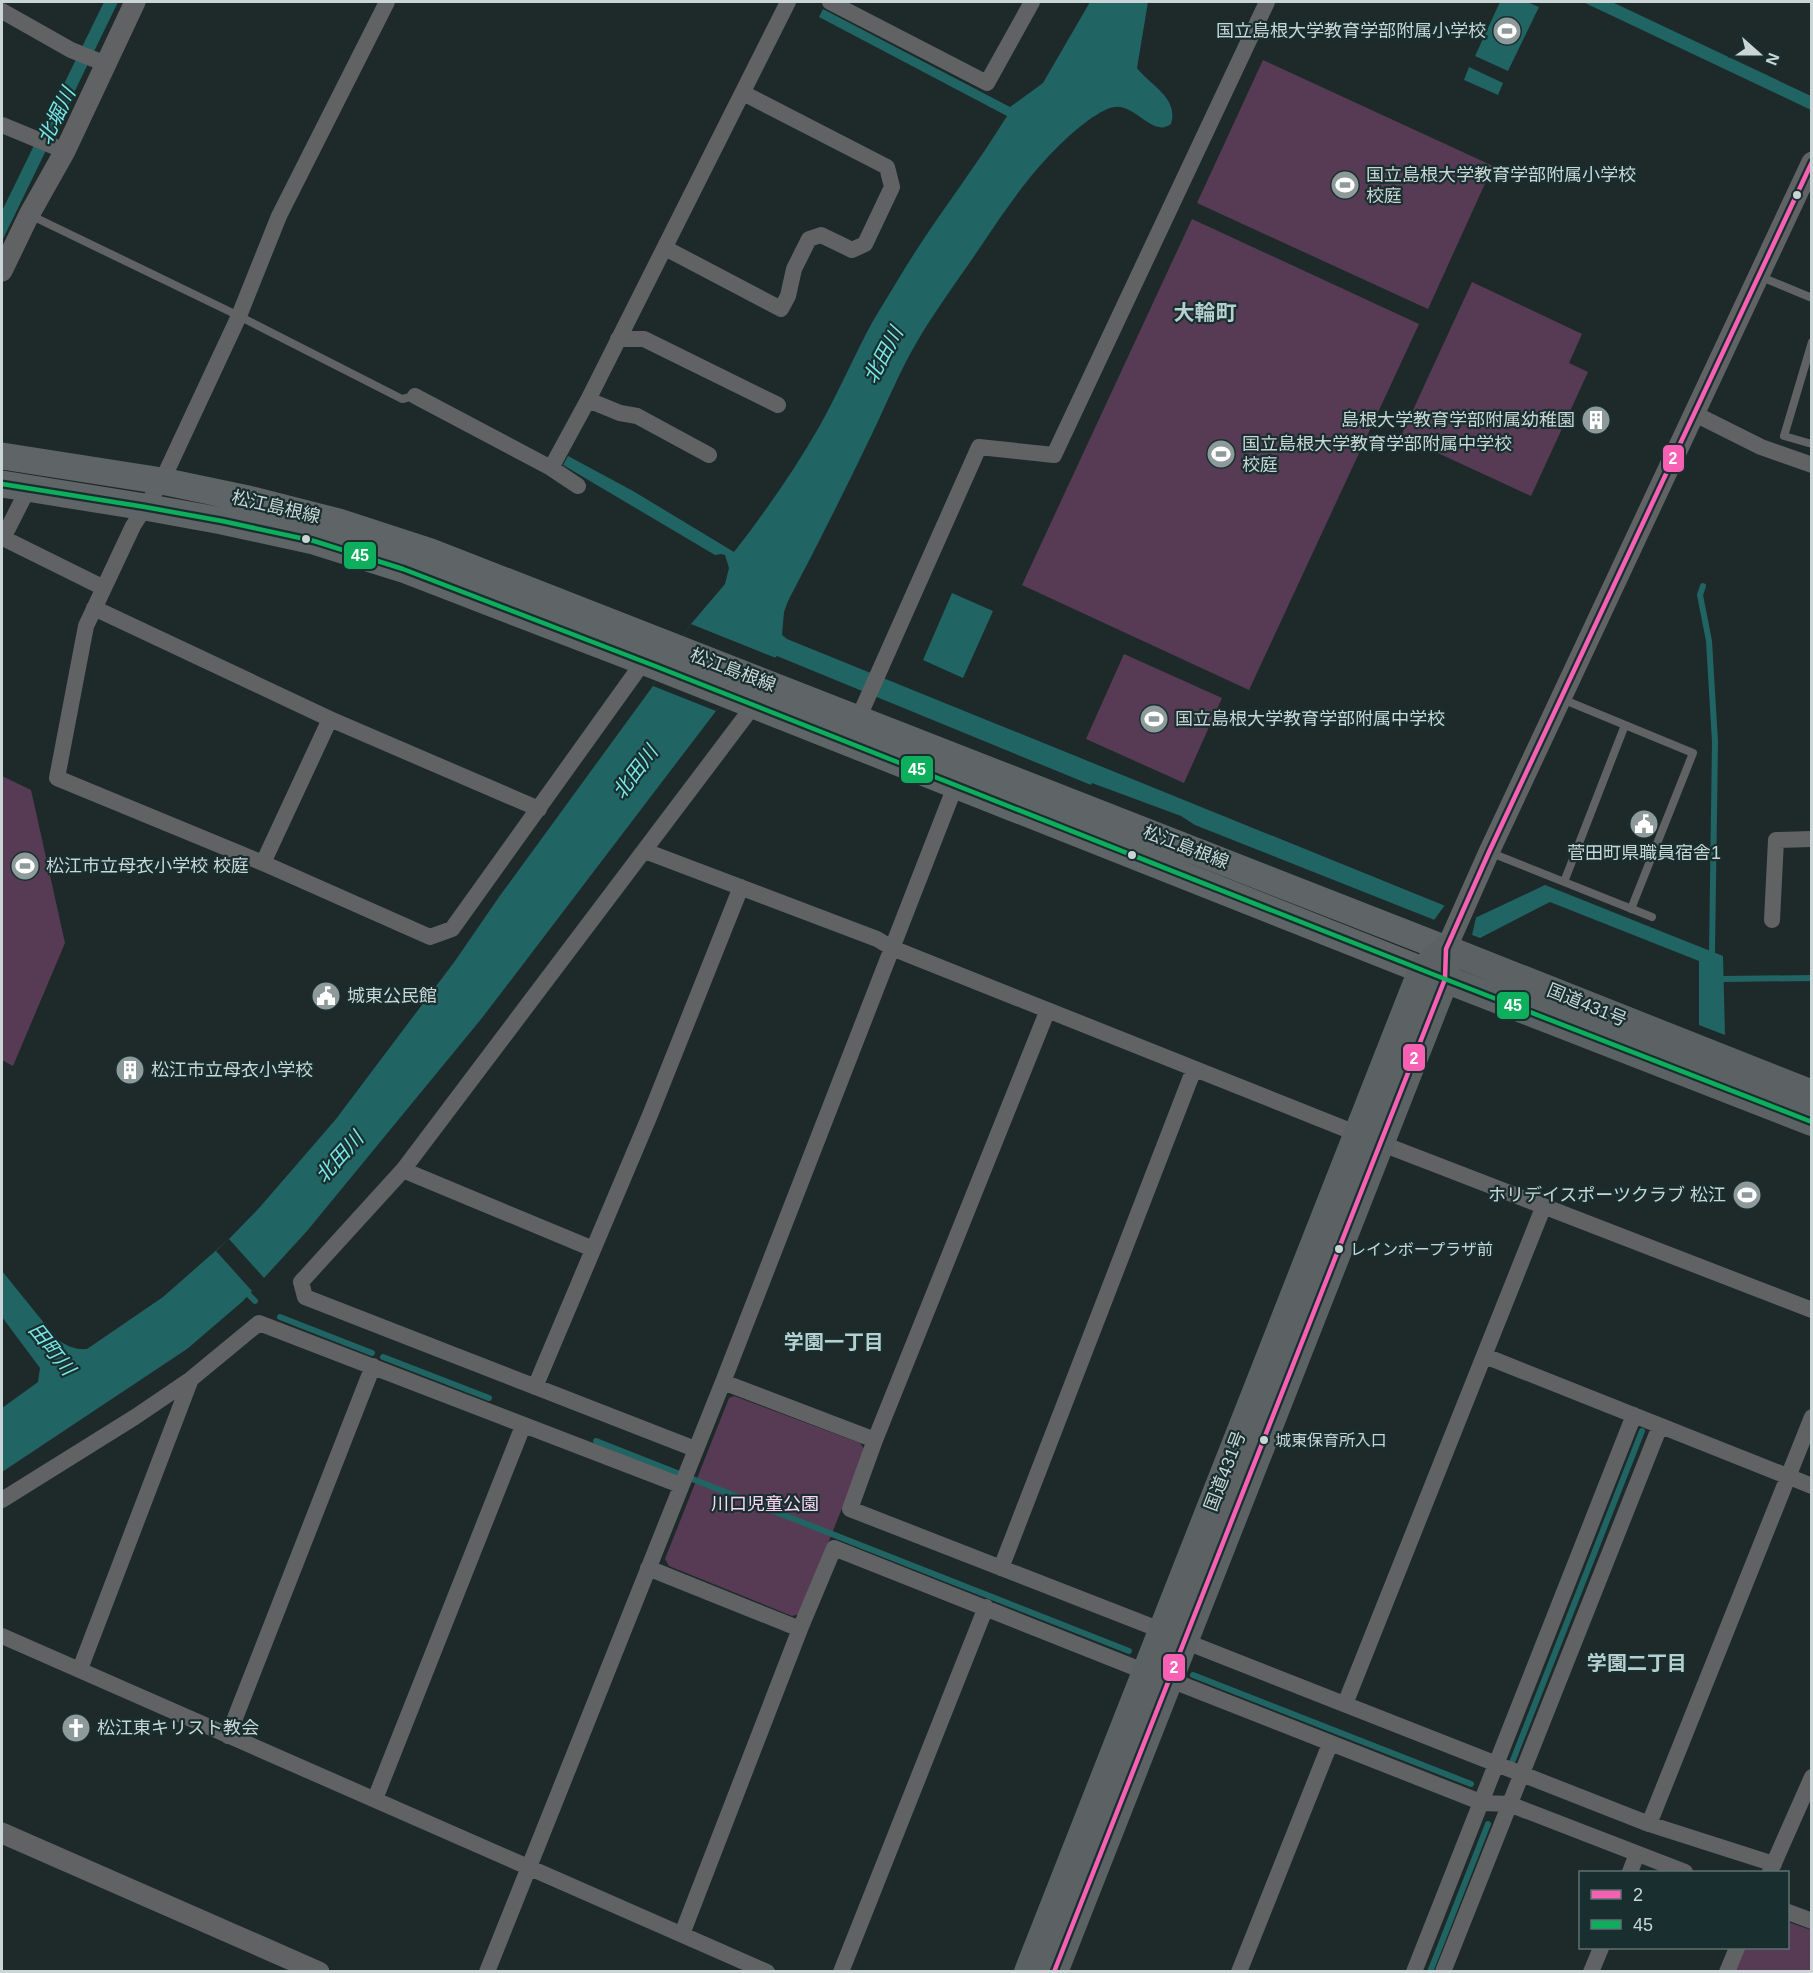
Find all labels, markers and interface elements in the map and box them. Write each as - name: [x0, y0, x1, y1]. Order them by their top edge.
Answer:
- sports icon: 国立島根大学教育学部附属小学校: [1491, 15, 1523, 47]
- place label: 国立島根大学教育学部附属小学校: [1216, 21, 1486, 41]
- north arrow: [1729, 24, 1789, 84]
- text: N: [1763, 51, 1783, 68]
- water label: 北堀川: [33, 82, 80, 148]
- place label: 国立島根大学教育学部附属小学校 校庭: [1366, 165, 1636, 206]
- sports icon: 国立島根大学教育学部附属小学校 校庭: [1329, 169, 1361, 201]
- unlabelled marker: [1791, 189, 1803, 201]
- district label: 大輪町: [1174, 301, 1237, 324]
- water label: 北田川: [859, 322, 908, 387]
- building icon: 島根大学教育学部附属幼稚園: [1580, 404, 1612, 436]
- place label: 島根大学教育学部附属幼稚園: [1341, 410, 1575, 430]
- place label: 国立島根大学教育学部附属中学校 校庭: [1242, 434, 1512, 475]
- sports icon: 国立島根大学教育学部附属中学校 校庭: [1205, 438, 1237, 470]
- line badge: 2: [1662, 444, 1685, 473]
- text: 2: [1669, 450, 1678, 467]
- street label: 松江島根線: [230, 487, 322, 527]
- unlabelled marker: [300, 533, 312, 545]
- line badge: 45: [343, 541, 377, 570]
- text: 45: [351, 547, 369, 564]
- street label: 松江島根線: [687, 645, 779, 695]
- sports icon: 国立島根大学教育学部附属中学校: [1138, 703, 1170, 735]
- place label: 国立島根大学教育学部附属中学校: [1175, 709, 1445, 729]
- water label: 北田川: [608, 740, 663, 803]
- line badge: 45: [900, 755, 934, 784]
- text: 45: [908, 761, 926, 778]
- public building icon: 菅田町県職員宿舎1: [1628, 808, 1660, 840]
- street label: 松江島根線: [1140, 822, 1232, 872]
- place label: 菅田町県職員宿舎1: [1567, 843, 1721, 863]
- unlabelled marker: [1126, 849, 1138, 861]
- sports icon: 松江市立母衣小学校 校庭: [9, 850, 41, 882]
- place label: 松江市立母衣小学校 校庭: [46, 856, 249, 876]
- public building icon: 城東公民館: [310, 980, 342, 1012]
- street label: 国道431号: [1544, 980, 1630, 1030]
- place label: 城東公民館: [347, 986, 437, 1006]
- line badge: 45: [1496, 991, 1530, 1020]
- text: 45: [1504, 997, 1522, 1014]
- line badge: 2: [1402, 1043, 1426, 1072]
- text: 2: [1410, 1050, 1419, 1067]
- building icon: 松江市立母衣小学校: [114, 1054, 146, 1086]
- place label: 松江市立母衣小学校: [151, 1060, 313, 1080]
- water label: 北田川: [311, 1126, 369, 1187]
- sports icon: ホリデイスポーツクラブ 松江: [1731, 1179, 1763, 1211]
- place label: ホリデイスポーツクラブ 松江: [1488, 1185, 1726, 1205]
- place label: レインボープラザ前: [1350, 1241, 1493, 1258]
- marker: レインボープラザ前: [1333, 1243, 1345, 1255]
- water label: 田町川: [25, 1319, 81, 1381]
- district label: 学園一丁目: [784, 1331, 884, 1353]
- street label: 国道431号: [1201, 1428, 1249, 1514]
- place label: 城東保育所入口: [1275, 1432, 1387, 1449]
- marker: 城東保育所入口: [1258, 1434, 1270, 1446]
- park label: 川口児童公園: [711, 1494, 819, 1514]
- district label: 学園二丁目: [1587, 1652, 1687, 1674]
- line badge: 2: [1162, 1653, 1186, 1682]
- text: 2: [1170, 1659, 1179, 1676]
- church icon: 松江東キリスト教会: [60, 1712, 92, 1744]
- place label: 松江東キリスト教会: [97, 1718, 259, 1738]
- legend: [1579, 1871, 1789, 1949]
- text: 2: [1633, 1885, 1643, 1905]
- text: 45: [1633, 1915, 1653, 1935]

